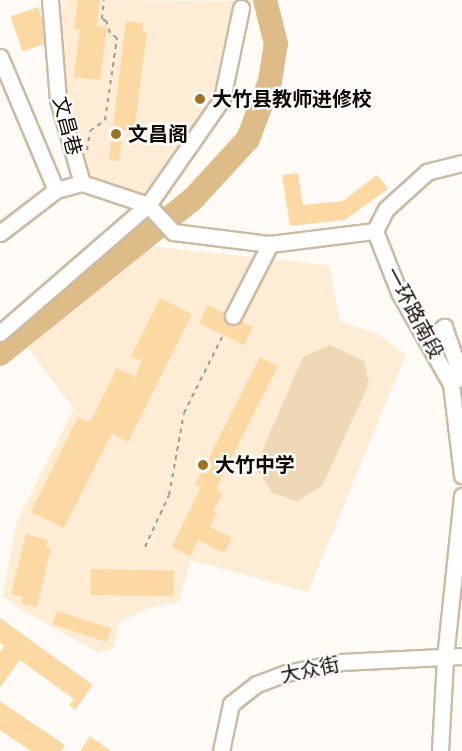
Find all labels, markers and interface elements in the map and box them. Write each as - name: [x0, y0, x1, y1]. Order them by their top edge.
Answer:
- place label: 大竹县教师进修校: [212, 87, 372, 111]
- marker: 大竹县教师进修校: [193, 92, 207, 106]
- street label: 文昌巷: [48, 94, 86, 158]
- place label: 文昌阁: [128, 122, 188, 146]
- marker: 文昌阁: [109, 127, 123, 141]
- street label: 一环路南段: [380, 263, 448, 363]
- place label: 大竹中学: [215, 453, 295, 477]
- marker: 大竹中学: [196, 458, 210, 472]
- street label: 大众街: [278, 652, 342, 688]

